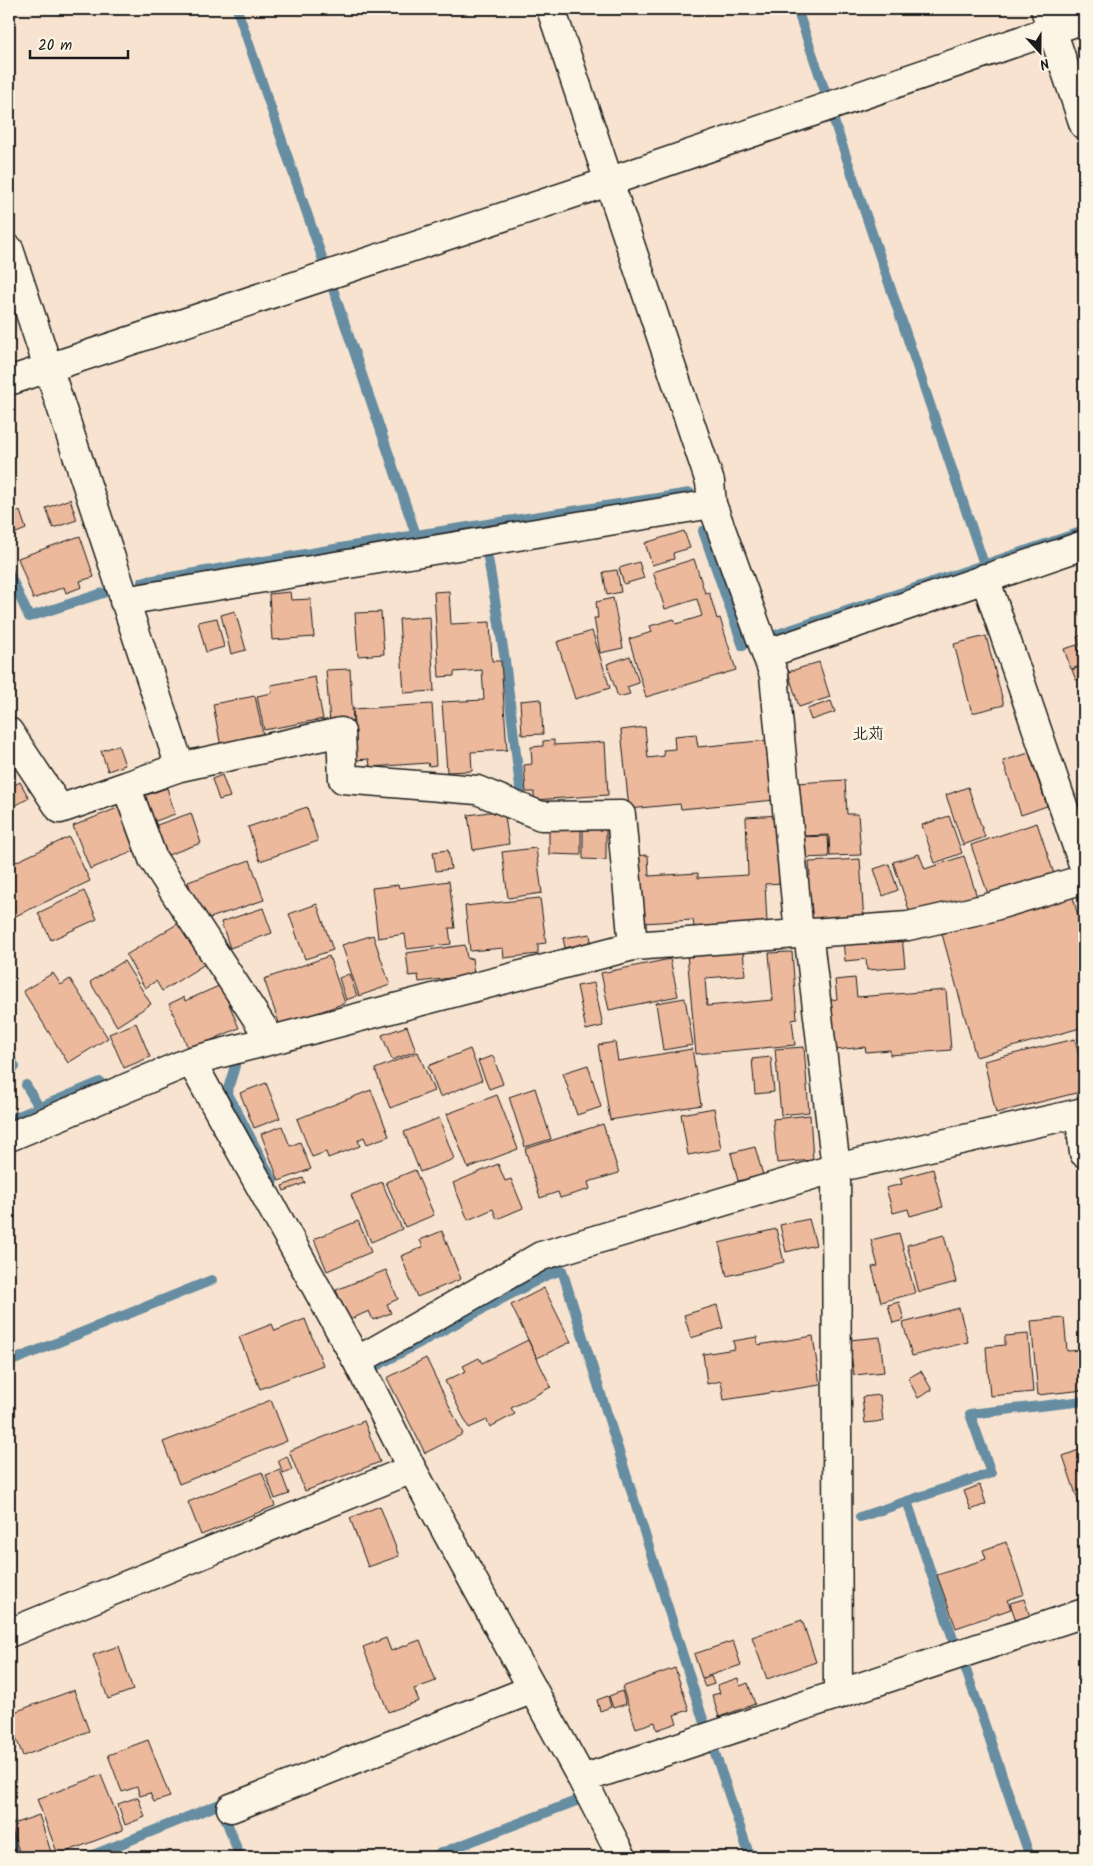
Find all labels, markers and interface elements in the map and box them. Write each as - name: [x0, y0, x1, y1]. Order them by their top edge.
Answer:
- scale bar: [30, 28, 128, 60]
- north arrow: [1016, 28, 1066, 78]
- text: 20 m: [38, 34, 72, 58]
- text: N: [1036, 51, 1052, 75]
- district label: 北苅: [852, 722, 884, 747]

